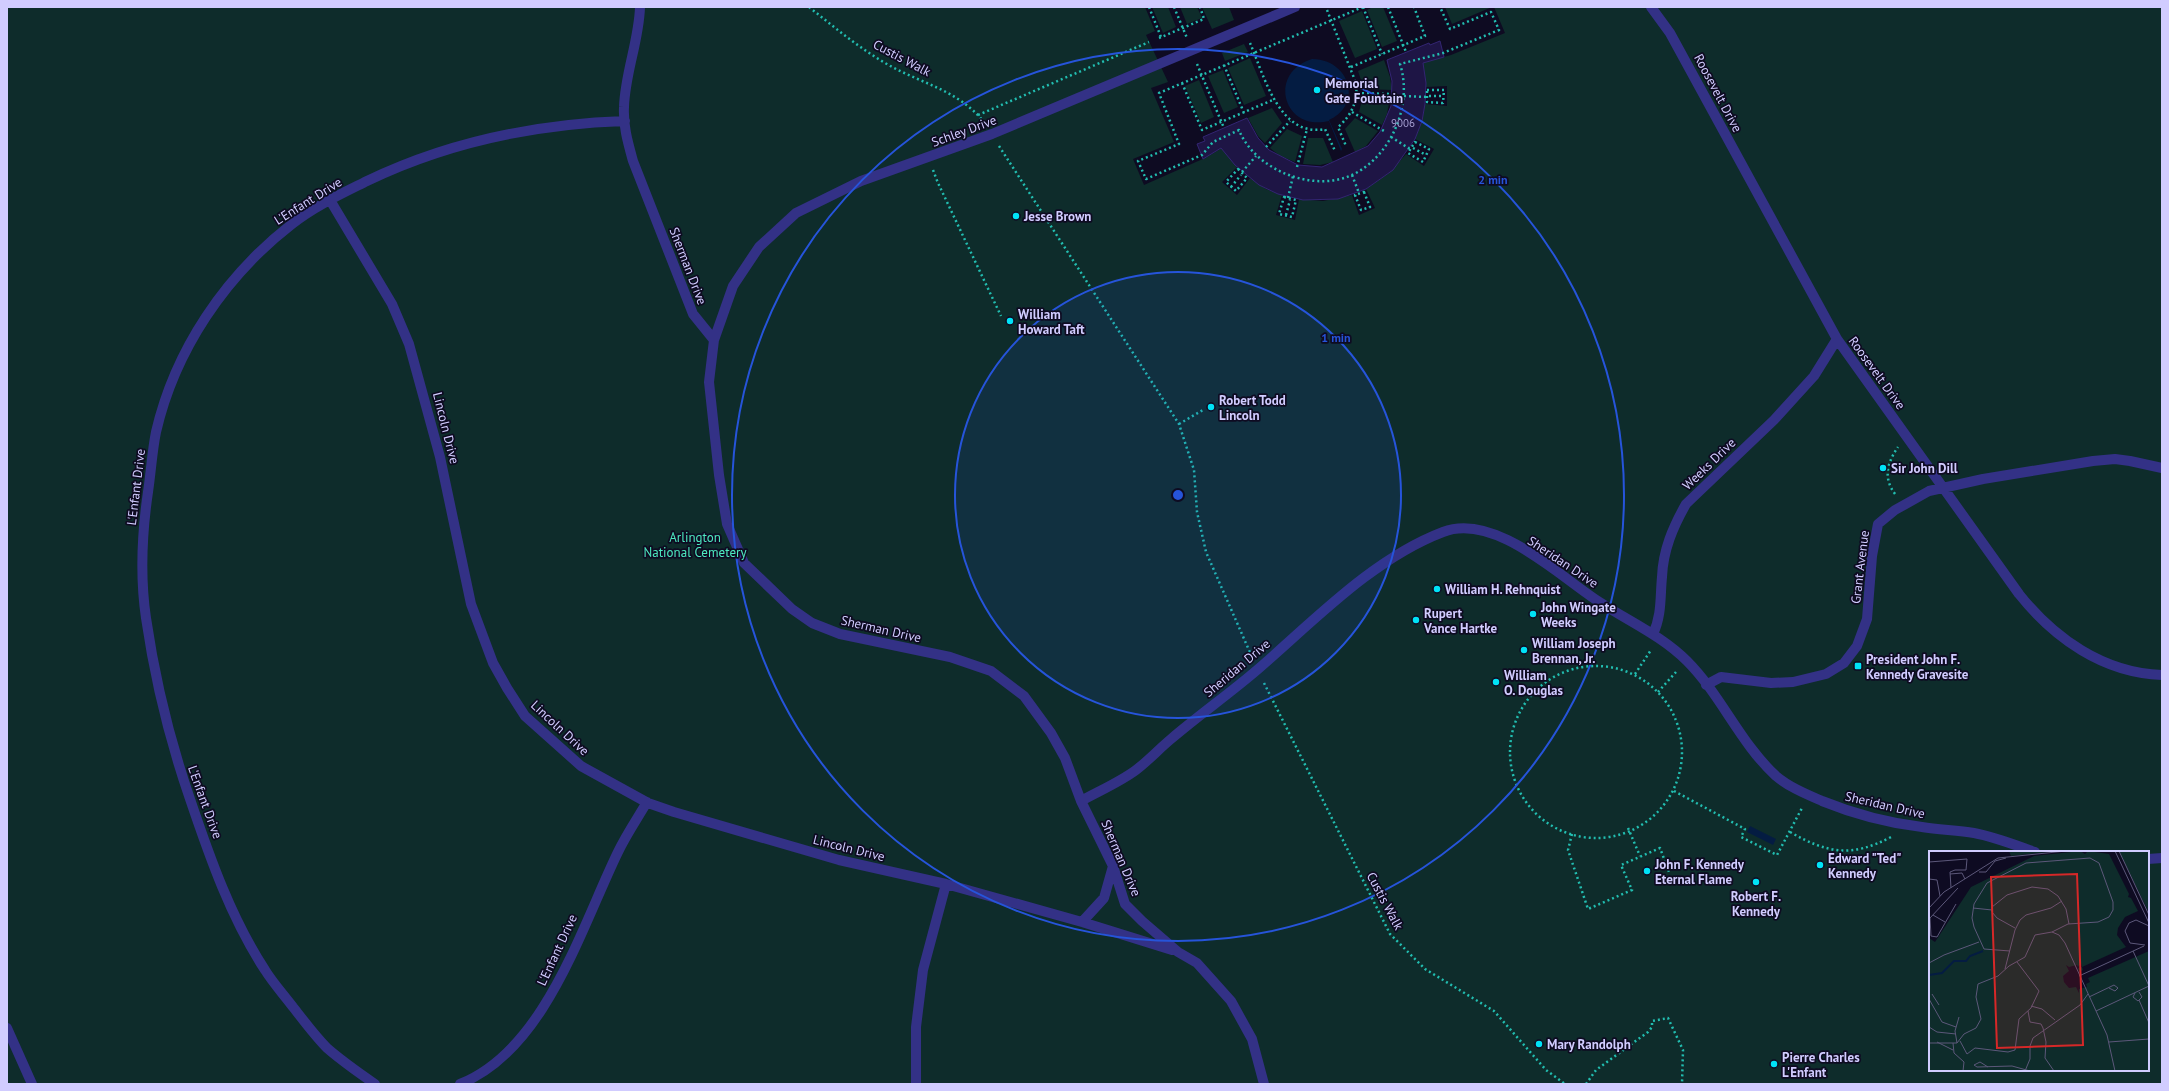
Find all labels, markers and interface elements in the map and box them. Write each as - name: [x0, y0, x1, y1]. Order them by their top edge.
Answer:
- street label: Custis Walk: [870, 36, 934, 81]
- street label: Roosevelt Drive: [1690, 51, 1746, 135]
- place label: Memorial Gate Fountain: [1325, 75, 1403, 107]
- marker: Memorial Gate Fountain: [1312, 85, 1322, 95]
- street label: Schley Drive: [929, 111, 999, 151]
- house number: 9006: [1391, 116, 1415, 130]
- text: 2 min: [1478, 172, 1508, 187]
- street label: L'Enfant Drive: [271, 173, 345, 229]
- place label: Jesse Brown: [1023, 208, 1091, 225]
- marker: Jesse Brown: [1011, 211, 1021, 221]
- street label: Sherman Drive: [665, 225, 711, 307]
- place label: William Howard Taft: [1018, 306, 1085, 338]
- marker: William Howard Taft: [1005, 316, 1015, 326]
- text: 1 min: [1321, 330, 1351, 345]
- street label: Roosevelt Drive: [1845, 333, 1909, 413]
- street label: Lincoln Drive: [429, 390, 463, 466]
- place label: Robert Todd Lincoln: [1219, 392, 1286, 424]
- marker: Robert Todd Lincoln: [1206, 402, 1216, 412]
- street label: Weeks Drive: [1679, 434, 1739, 494]
- street label: L'Enfant Drive: [123, 448, 149, 526]
- place label: Sir John Dill: [1891, 460, 1958, 477]
- marker: Sir John Dill: [1878, 463, 1888, 473]
- centre of rings: [1171, 488, 1185, 502]
- park label: Arlington National Cemetery: [644, 529, 746, 561]
- street label: Grant Avenue: [1847, 529, 1873, 605]
- street label: Sheridan Drive: [1524, 532, 1602, 592]
- place label: William H. Rehnquist: [1445, 581, 1561, 598]
- marker: William H. Rehnquist: [1432, 584, 1442, 594]
- place label: John Wingate Weeks: [1540, 599, 1616, 631]
- place label: Rupert Vance Hartke: [1423, 605, 1498, 637]
- marker: John Wingate Weeks: [1528, 609, 1538, 619]
- street label: Sherman Drive: [839, 612, 923, 646]
- marker: Rupert Vance Hartke: [1411, 615, 1421, 625]
- street label: Sheridan Drive: [1200, 635, 1274, 701]
- place label: William Joseph Brennan, Jr.: [1532, 635, 1616, 667]
- marker: William Joseph Brennan, Jr.: [1519, 645, 1529, 655]
- place label: President John F. Kennedy Gravesite: [1866, 651, 1969, 683]
- marker: President John F. Kennedy Gravesite: [1853, 661, 1863, 671]
- place label: William O. Douglas: [1504, 667, 1564, 699]
- marker: William O. Douglas: [1491, 677, 1501, 687]
- street label: Lincoln Drive: [527, 697, 593, 759]
- street label: L'Enfant Drive: [184, 763, 226, 841]
- street label: Sheridan Drive: [1843, 788, 1927, 822]
- street label: Sherman Drive: [1097, 817, 1145, 899]
- street label: Lincoln Drive: [811, 831, 887, 865]
- place label: Edward "Ted" Kennedy: [1828, 850, 1901, 882]
- inset map: [1929, 851, 2149, 1071]
- place label: John F. Kennedy Eternal Flame: [1654, 856, 1745, 888]
- marker: Edward "Ted" Kennedy: [1815, 860, 1825, 870]
- marker: John F. Kennedy Eternal Flame: [1642, 866, 1652, 876]
- street label: Custis Walk: [1363, 869, 1408, 933]
- marker: Robert F. Kennedy: [1751, 877, 1761, 887]
- place label: Robert F. Kennedy: [1731, 888, 1781, 920]
- street label: L'Enfant Drive: [533, 912, 581, 988]
- place label: Mary Randolph: [1547, 1036, 1631, 1053]
- marker: Mary Randolph: [1534, 1039, 1544, 1049]
- place label: Pierre Charles L'Enfant: [1782, 1049, 1860, 1081]
- marker: Pierre Charles L'Enfant: [1769, 1059, 1779, 1069]

